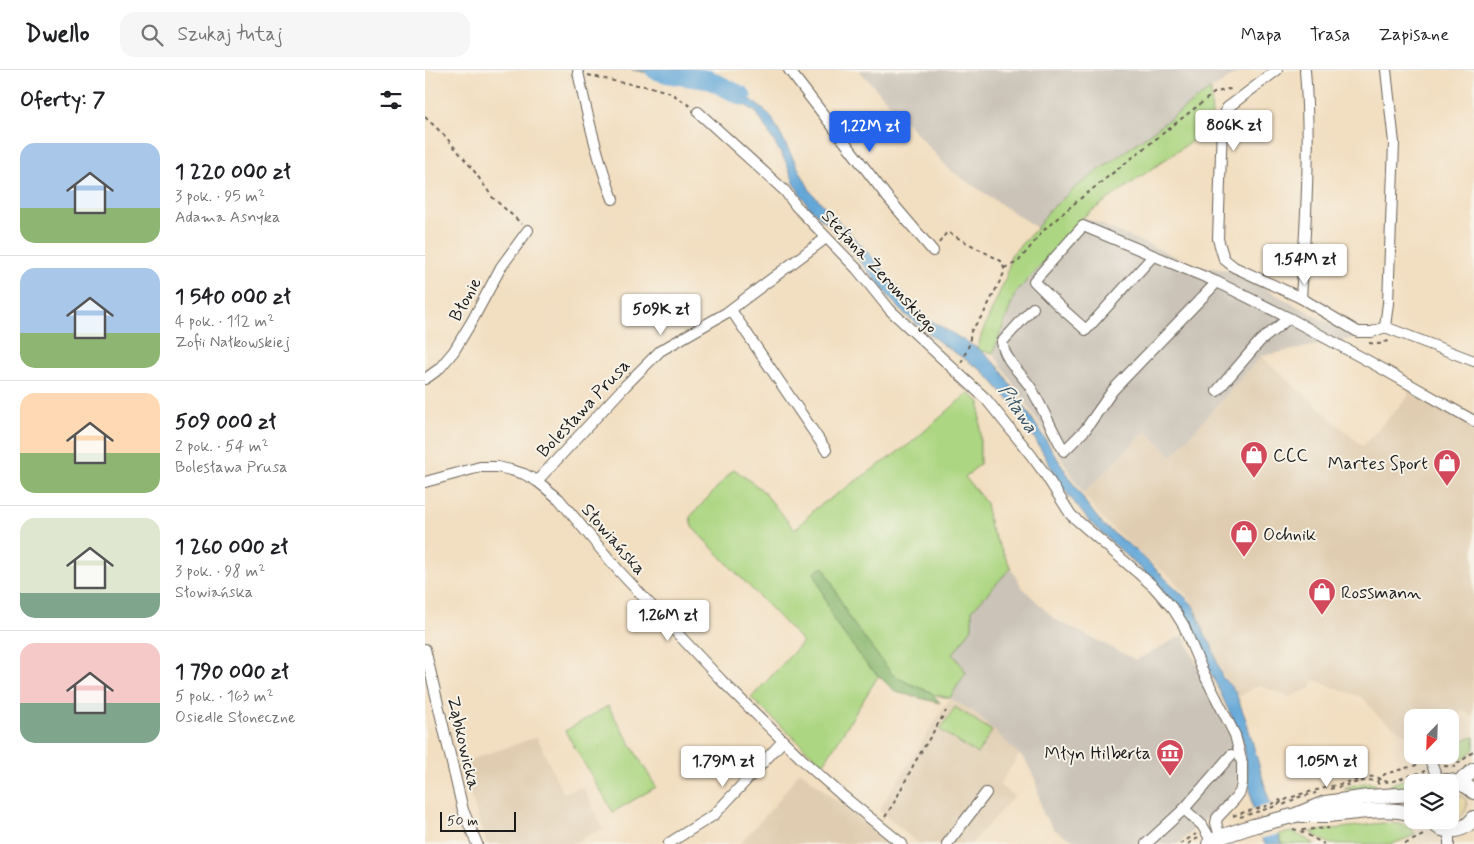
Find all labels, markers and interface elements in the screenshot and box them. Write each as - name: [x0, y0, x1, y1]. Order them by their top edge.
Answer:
- search box: [120, 12, 470, 57]
- text: Dwello: [25, 19, 90, 50]
- icon: search: [138, 21, 166, 49]
- text: Szukaj tutaj: [178, 22, 283, 47]
- text: Mapa: [1241, 23, 1282, 47]
- text: Trasa: [1310, 23, 1350, 47]
- text: Zapisane: [1378, 23, 1449, 47]
- text: Oferty: 7: [20, 86, 105, 114]
- icon: filters: [377, 86, 405, 114]
- pin: 806K zł: [1188, 109, 1280, 152]
- pin: 1.22M zł: [818, 111, 922, 153]
- text: 806K zł: [1206, 115, 1262, 136]
- text: 1.22M zł: [840, 116, 900, 137]
- text: 1 220 000 zł: [175, 158, 291, 186]
- icon: home: [60, 163, 120, 223]
- text: 3 pok. · 95 m²: [175, 186, 265, 207]
- street label: Stefana Żeromskiego: [816, 205, 943, 339]
- text: Adama Asnyka: [175, 207, 280, 228]
- pin: 1.54M zł: [1253, 244, 1357, 286]
- text: 1.54M zł: [1274, 249, 1336, 270]
- street label: Błonie: [444, 273, 488, 326]
- text: 1 540 000 zł: [175, 283, 291, 311]
- icon: home: [60, 288, 120, 348]
- pin: 509K zł: [615, 294, 707, 336]
- text: 509K zł: [633, 299, 689, 320]
- text: 4 pok. · 112 m²: [175, 311, 274, 332]
- text: Zofii Nałkowskiej: [175, 332, 290, 353]
- street label: Bolesława Prusa: [532, 354, 636, 463]
- water label: Piława: [992, 380, 1044, 439]
- text: 509 000 zł: [175, 408, 276, 436]
- icon: home: [60, 413, 120, 473]
- text: 2 pok. · 54 m²: [175, 436, 269, 457]
- shop icon: CCC: [1239, 440, 1269, 479]
- place label: CCC: [1273, 444, 1308, 468]
- shop icon: Martes Sport: [1432, 448, 1462, 487]
- place label: Martes Sport: [1328, 452, 1428, 476]
- text: Bolesława Prusa: [175, 457, 287, 478]
- street label: Słowiańska: [575, 499, 651, 581]
- shop icon: Ochnik: [1229, 519, 1259, 558]
- place label: Ochnik: [1263, 523, 1316, 547]
- text: 1 260 000 zł: [175, 533, 288, 561]
- icon: home: [60, 538, 120, 598]
- text: 3 pok. · 98 m²: [175, 561, 265, 582]
- shop icon: Rossmann: [1307, 577, 1337, 616]
- place label: Rossmann: [1341, 581, 1421, 605]
- text: Słowiańska: [175, 582, 253, 603]
- pin: 1.26M zł: [616, 600, 720, 642]
- text: 1.26M zł: [638, 605, 698, 626]
- text: 1 790 000 zł: [175, 658, 289, 686]
- icon: home: [60, 663, 120, 723]
- text: 5 pok. · 163 m²: [175, 686, 274, 707]
- street label: Ząbkowicka: [441, 694, 485, 793]
- text: Osiedle Słoneczne: [175, 707, 296, 728]
- north arrow: [1404, 709, 1459, 764]
- map controls: [1404, 709, 1459, 829]
- museum icon: Młyn Hilberta: [1155, 738, 1185, 777]
- place label: Młyn Hilberta: [1044, 742, 1151, 766]
- pin: 1.79M zł: [671, 746, 775, 788]
- pin: 1.05M zł: [1275, 746, 1379, 788]
- text: 1.79M zł: [692, 751, 754, 772]
- text: 1.05M zł: [1297, 751, 1357, 772]
- button: layers: [1404, 774, 1459, 829]
- scale bar: [440, 809, 516, 832]
- text: 50 m: [447, 812, 478, 830]

